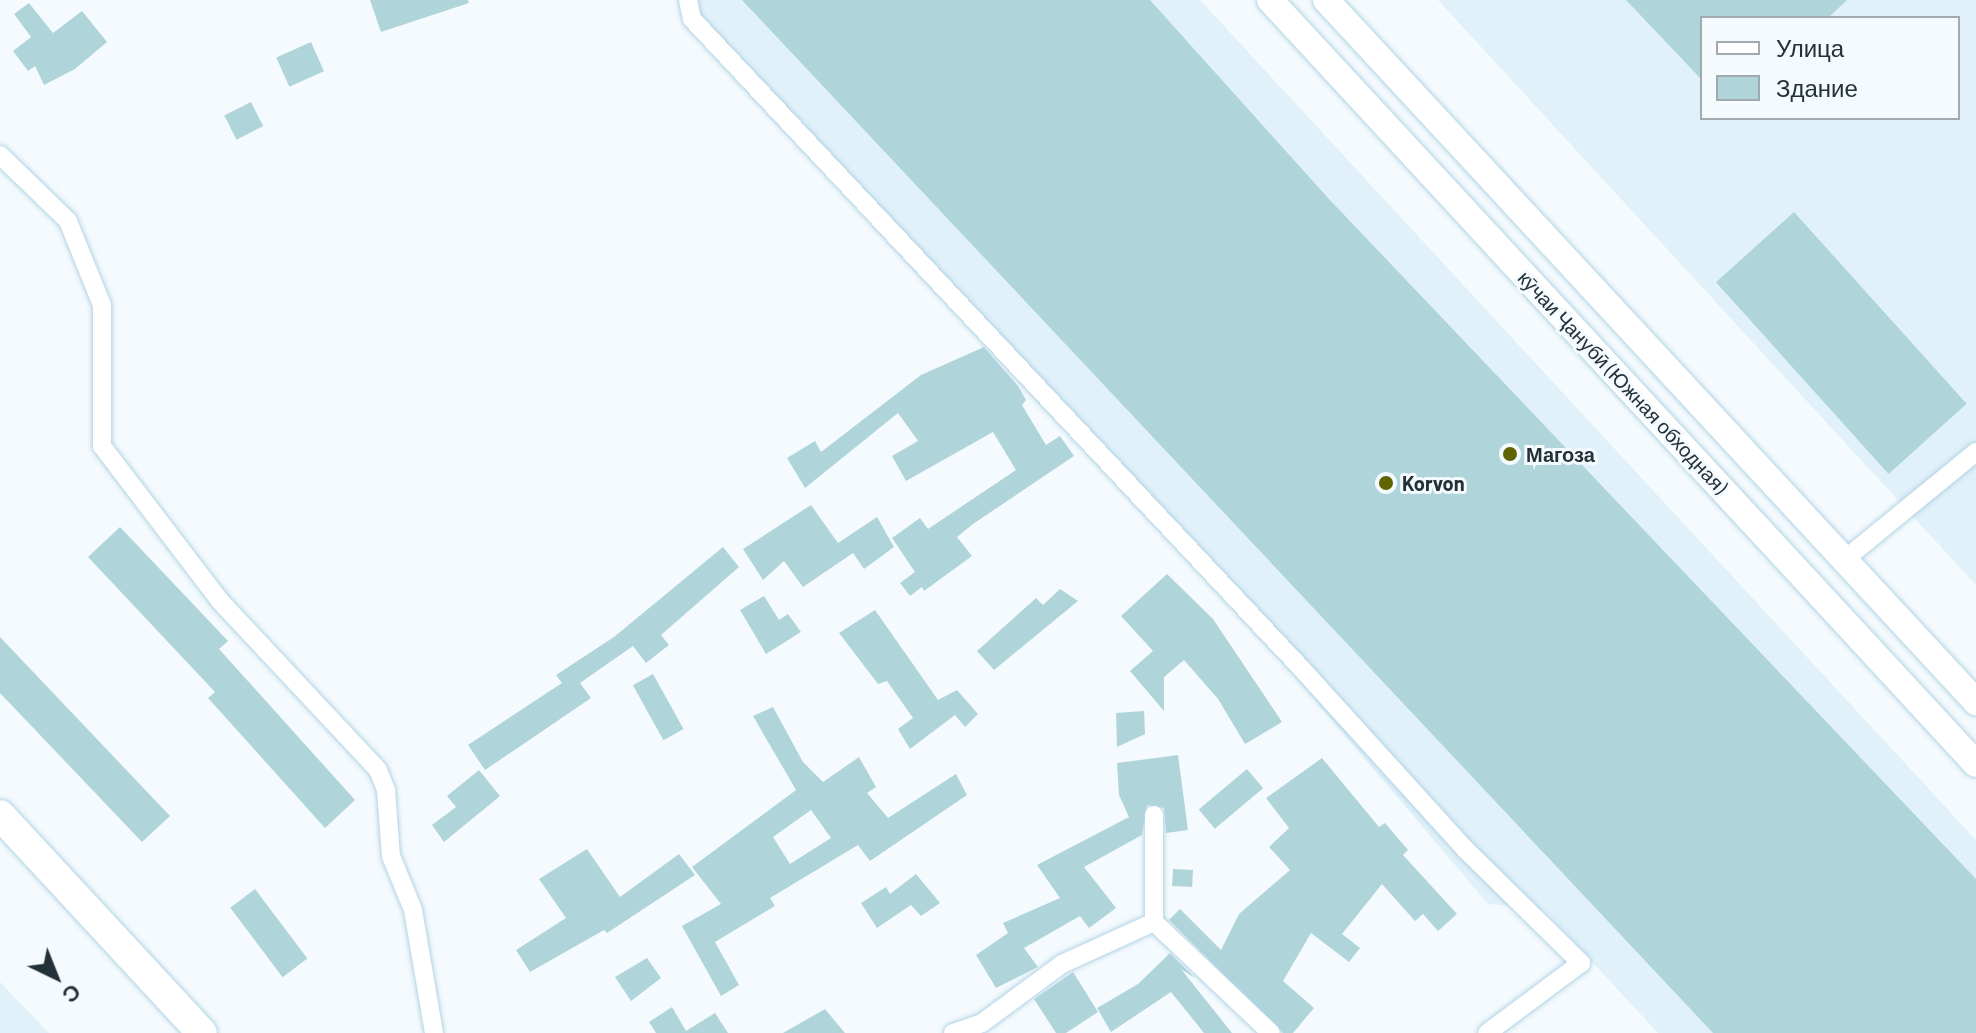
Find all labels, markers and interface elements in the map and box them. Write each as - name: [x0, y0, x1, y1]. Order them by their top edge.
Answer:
- legend: [1700, 16, 1960, 120]
- text: Улица: [1776, 33, 1844, 62]
- text: Здание: [1776, 73, 1858, 102]
- street label: кӯчаи Ҷанубӣ (Южная обходная): [1513, 266, 1733, 498]
- place label: Магоза: [1526, 442, 1595, 466]
- marker: Магоза: [1501, 445, 1519, 463]
- place label: Korvon: [1402, 471, 1465, 495]
- marker: Korvon: [1377, 474, 1395, 492]
- north arrow: [16, 937, 96, 1017]
- text: С: [58, 980, 87, 1009]

